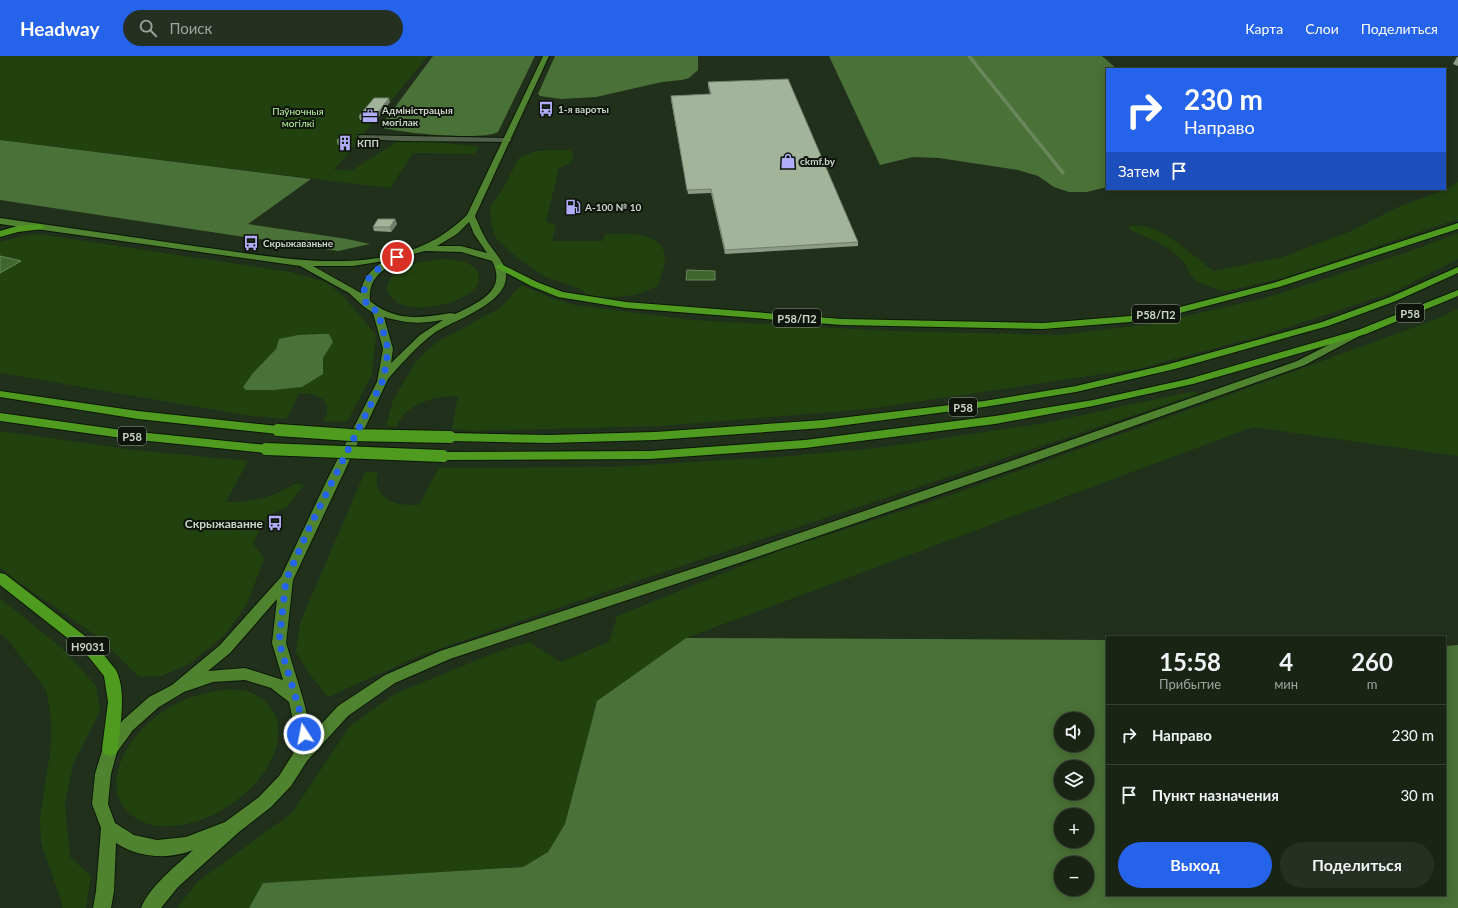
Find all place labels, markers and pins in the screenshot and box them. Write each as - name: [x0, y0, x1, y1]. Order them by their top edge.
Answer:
- bus stop icon: 1-я вароты: [537, 100, 555, 118]
- place label: 1-я вароты: [558, 103, 609, 115]
- place label: Адміністрацыя могілак: [381, 104, 453, 128]
- office icon: Адміністрацыя могілак: [361, 107, 379, 125]
- building icon: КПП: [336, 134, 354, 152]
- place label: КПП: [357, 137, 379, 149]
- shop icon: ckmf.by: [779, 152, 797, 170]
- place label: ckmf.by: [800, 155, 836, 167]
- fuel station icon: А-100 № 10: [564, 198, 582, 216]
- place label: А-100 № 10: [584, 201, 641, 213]
- bus stop icon: Скрыжаваньне: [242, 234, 260, 252]
- place label: Скрыжаваньне: [263, 237, 334, 249]
- pin: [380, 240, 414, 274]
- bus stop icon: Скрыжаванне: [266, 514, 284, 532]
- place label: Скрыжаванне: [185, 516, 264, 531]

